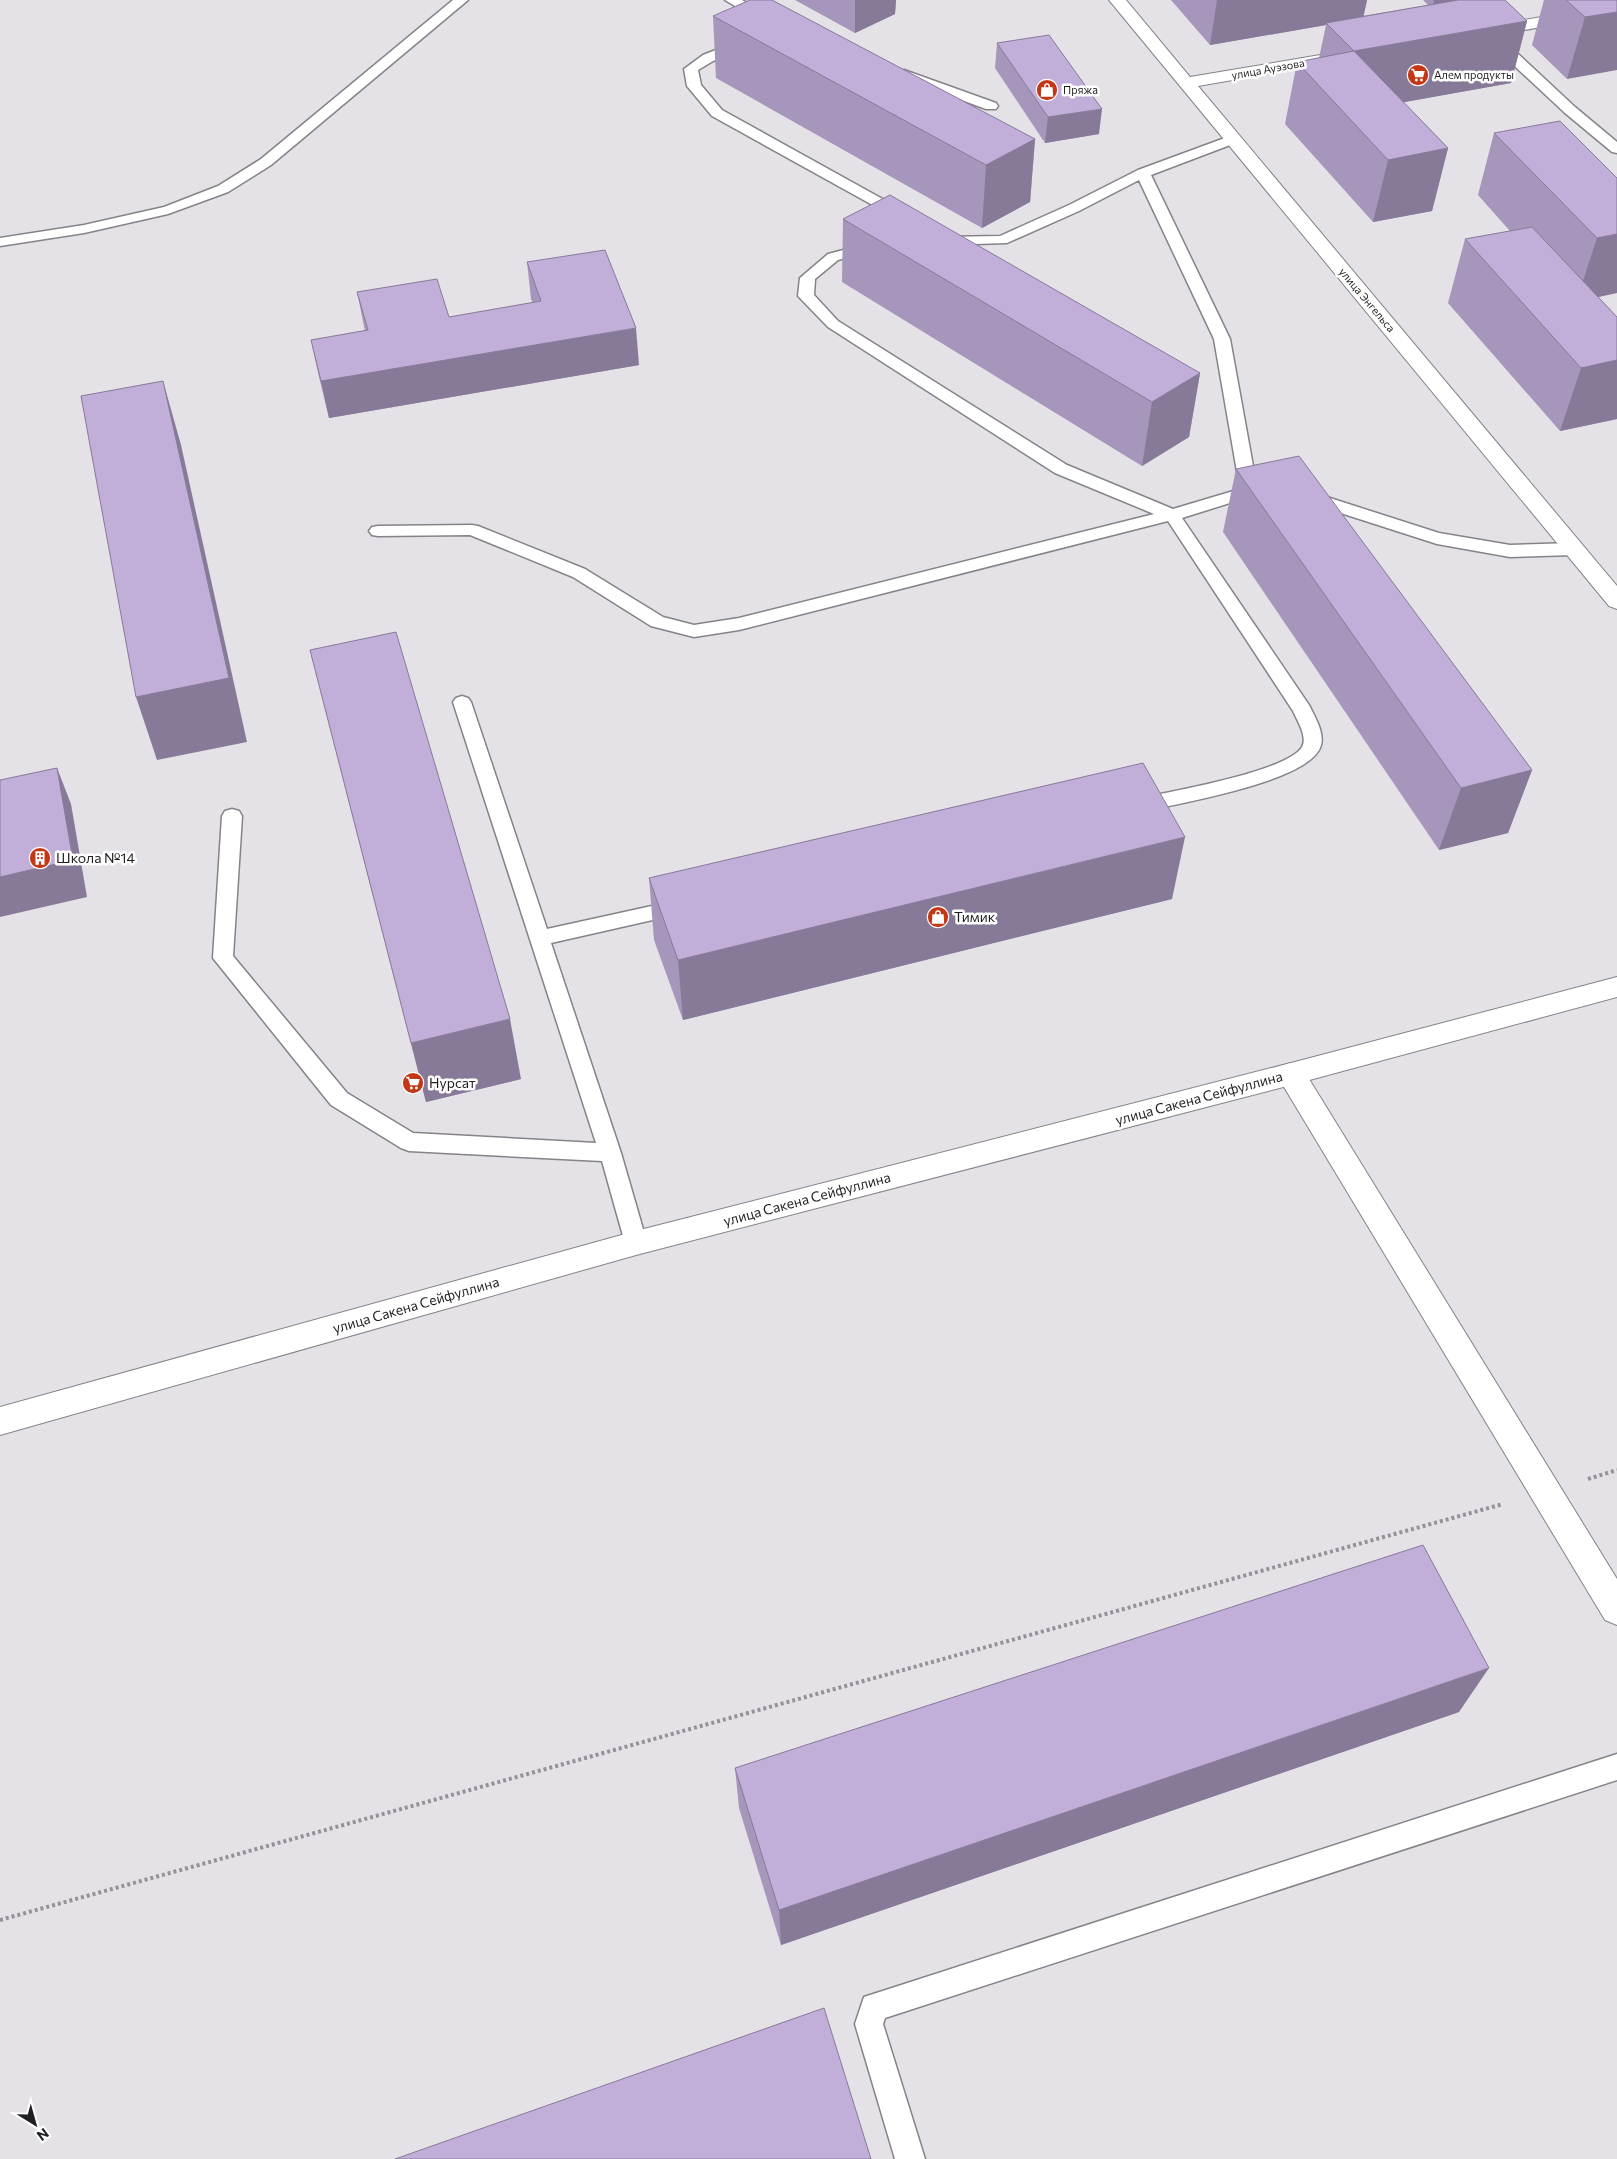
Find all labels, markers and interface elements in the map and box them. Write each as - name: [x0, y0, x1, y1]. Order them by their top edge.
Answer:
- street label: улица Ауэзова: [1230, 56, 1306, 81]
- supermarket icon: Алем продукты: [1406, 63, 1430, 87]
- place label: Алем продукты: [1434, 68, 1514, 81]
- shop icon: Пряжа: [1035, 78, 1059, 102]
- place label: Пряжа: [1063, 83, 1098, 96]
- street label: улица Энгельса: [1337, 265, 1398, 334]
- building icon: Школа №14: [28, 846, 52, 870]
- place label: Школа №14: [56, 849, 135, 866]
- shop icon: Тимик: [926, 905, 950, 929]
- place label: Тимик: [954, 908, 996, 925]
- street label: улица Сакена Сейфуллина: [1113, 1067, 1284, 1128]
- supermarket icon: Нурсат: [401, 1071, 425, 1095]
- place label: Нурсат: [429, 1074, 476, 1091]
- street label: улица Сакена Сейфуллина: [721, 1168, 892, 1229]
- street label: улица Сакена Сейфуллина: [331, 1273, 501, 1336]
- north arrow: [10, 2099, 60, 2149]
- text: N: [34, 2125, 52, 2145]

